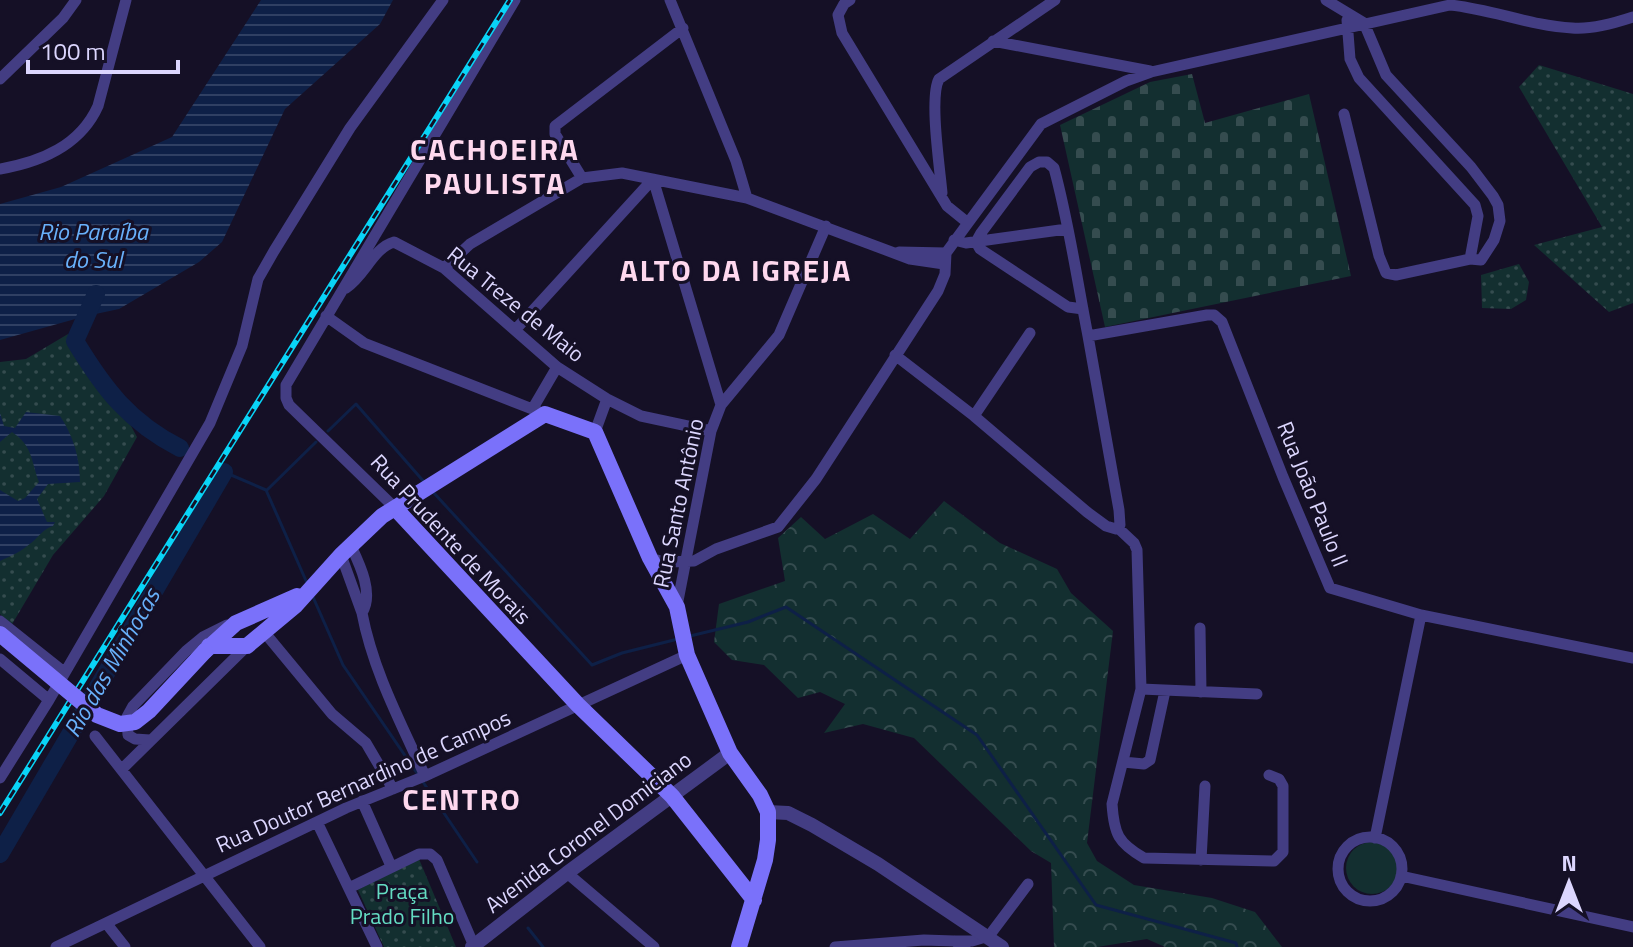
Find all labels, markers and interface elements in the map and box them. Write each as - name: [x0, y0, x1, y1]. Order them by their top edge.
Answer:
- scale bar: [28, 24, 178, 74]
- text: 100 m: [40, 33, 106, 69]
- district label: CACHOEIRA PAULISTA: [410, 126, 580, 206]
- water label: Rio Paraíba do Sul: [38, 213, 150, 277]
- street label: Rua Treze de Maio: [440, 238, 592, 370]
- district label: ALTO DA IGREJA: [620, 247, 852, 293]
- street label: Rua Santo Antônio: [643, 415, 713, 591]
- street label: Rua João Paulo II: [1268, 416, 1358, 572]
- street label: Rua Prudente de Morais: [363, 446, 539, 632]
- water label: Rio das Minhocas: [54, 580, 169, 744]
- street label: Rua Doutor Bernardino de Campos: [210, 700, 516, 862]
- street label: Avenida Coronel Domiciano: [477, 743, 699, 921]
- district label: CENTRO: [402, 776, 522, 822]
- north arrow: [1529, 843, 1609, 923]
- text: N: [1561, 846, 1577, 880]
- park label: Praça Prado Filho: [350, 874, 454, 933]

